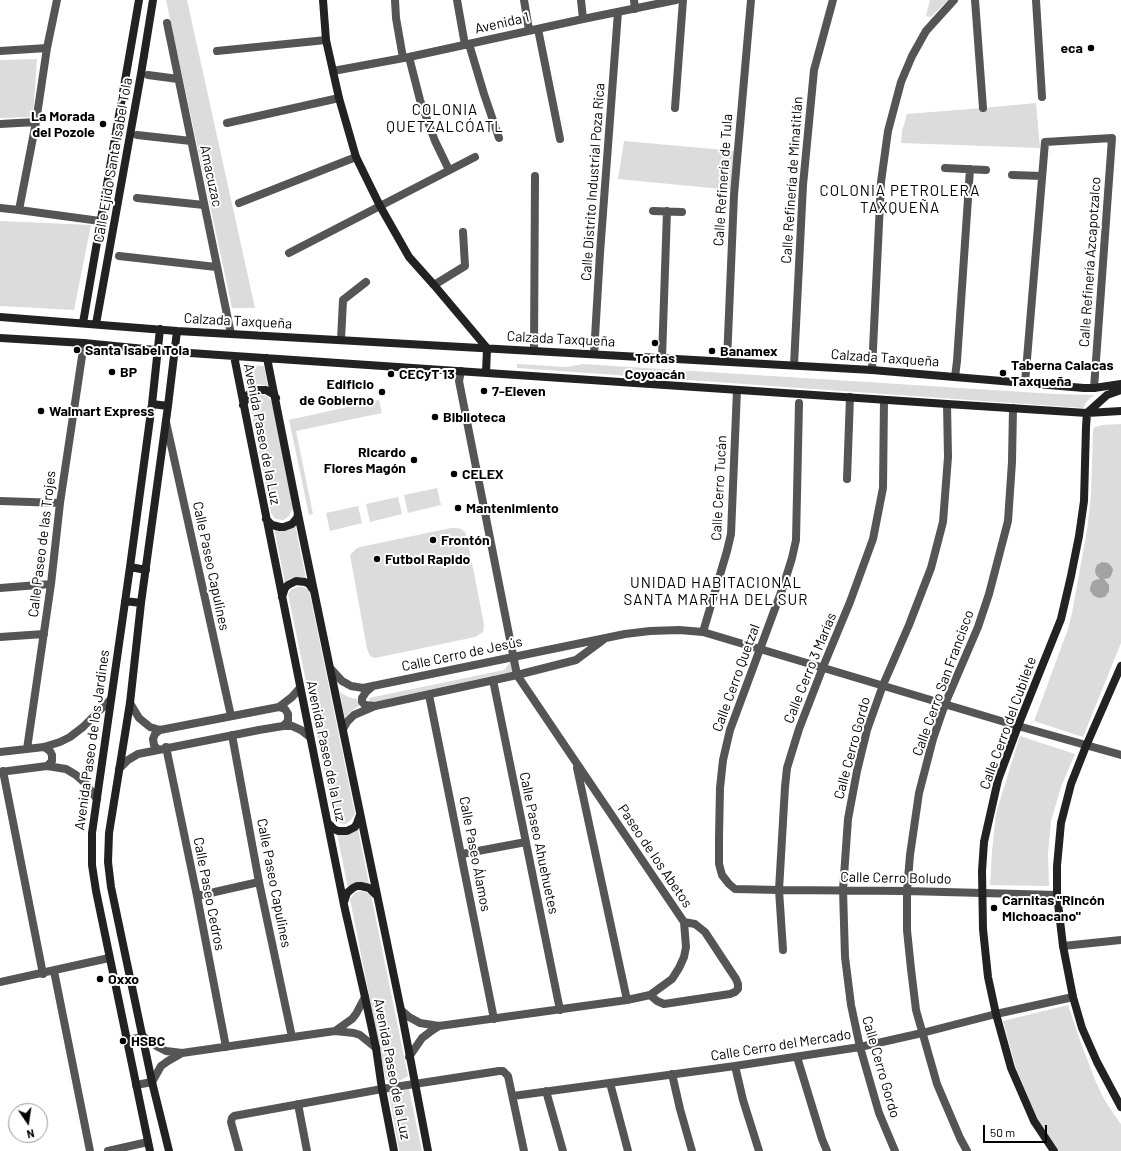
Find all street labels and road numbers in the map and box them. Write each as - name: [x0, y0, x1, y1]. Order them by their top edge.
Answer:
- street label: Avenida 1: [473, 9, 531, 37]
- street label: Calle Ejido Santa Isabel Tola: [90, 76, 136, 244]
- street label: Calle Distrito Industrial Poza Rica: [578, 82, 608, 282]
- street label: Calle Refinería de Minatitlán: [778, 96, 806, 264]
- street label: Calle Refinería de Tula: [710, 113, 736, 247]
- street label: Amacuzac: [196, 144, 226, 208]
- street label: Calle Refinería Azcapotzalco: [1076, 176, 1104, 348]
- street label: Calzada Taxqueña: [183, 310, 293, 332]
- street label: Calzada Taxqueña: [506, 328, 616, 350]
- street label: Calzada Taxqueña: [830, 346, 940, 370]
- street label: Avenida Paseo de la Luz: [240, 362, 284, 506]
- street label: Calle Cerro Tucán: [708, 435, 730, 541]
- street label: Calle Paseo de las Trojes: [25, 470, 59, 618]
- street label: Calle Paseo Capulines: [189, 500, 233, 632]
- street label: Calle Cerro San Francisco: [909, 608, 977, 758]
- street label: Calle Cerro 3 Marías: [780, 610, 840, 726]
- street label: Calle Cerro Quetzal: [709, 622, 763, 734]
- street label: Calle Cerro de Jesús: [400, 633, 524, 675]
- street label: Avenida Paseo de los Jardines: [71, 649, 113, 831]
- street label: Calle Cerro del Cubilete: [976, 654, 1040, 792]
- street label: Avenida Paseo de la Luz: [303, 679, 349, 823]
- street label: Calle Cerro Gordo: [830, 695, 874, 801]
- street label: Calle Paseo Ahuehuetes: [516, 771, 562, 915]
- street label: Calle Paseo Álamos: [456, 795, 494, 913]
- street label: Paseo de los Abetos: [614, 801, 696, 911]
- street label: Calle Paseo Capulines: [253, 817, 295, 949]
- street label: Calle Paseo Cedros: [190, 836, 228, 952]
- street label: Calle Cerro Boludo: [840, 869, 952, 887]
- street label: Avenida Paseo de la Luz: [370, 997, 414, 1141]
- street label: Calle Cerro Gordo: [858, 1014, 904, 1120]
- street label: Calle Cerro del Mercado: [710, 1026, 852, 1064]

